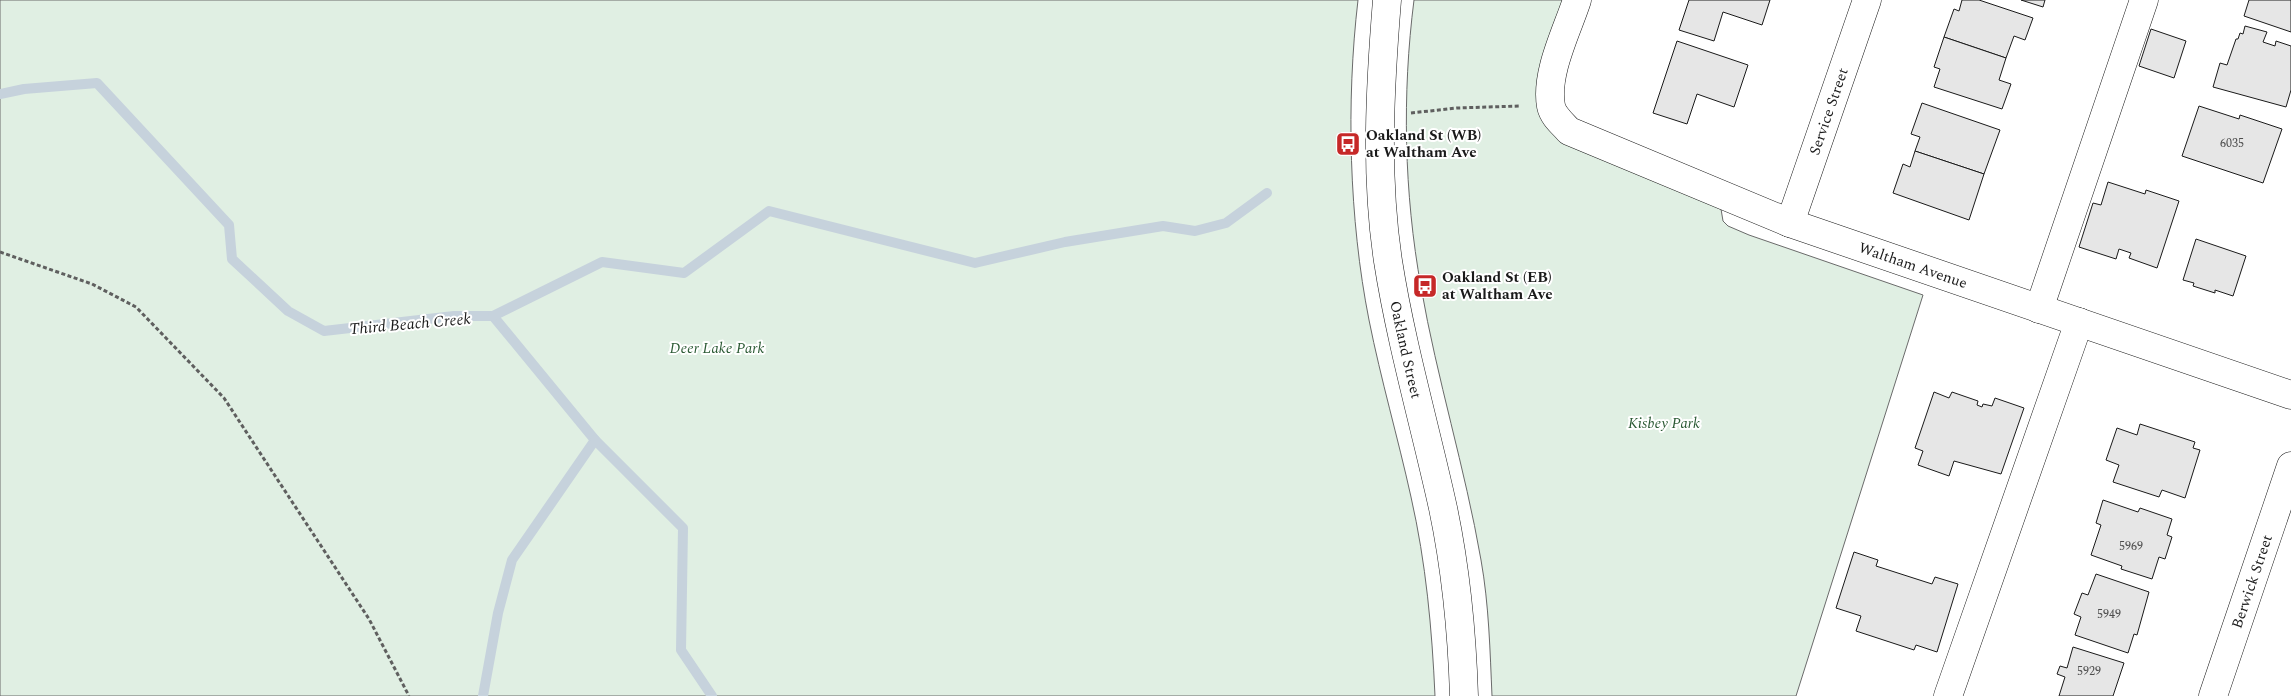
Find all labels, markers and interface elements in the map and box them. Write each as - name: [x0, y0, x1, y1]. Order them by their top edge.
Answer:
- street label: Service Street: [1803, 65, 1855, 158]
- place label: Oakland St (WB) at Waltham Ave: [1366, 124, 1481, 164]
- bus stop icon: Oakland St (WB) at Waltham Ave: [1335, 131, 1361, 157]
- house number: 6035: [2220, 134, 2244, 153]
- street label: Waltham Avenue: [1855, 236, 1970, 295]
- place label: Oakland St (EB) at Waltham Ave: [1442, 266, 1553, 306]
- bus stop icon: Oakland St (EB) at Waltham Ave: [1412, 273, 1438, 299]
- street label: Oakland Street: [1383, 299, 1428, 401]
- water label: Third Beach Creek: [348, 307, 472, 341]
- park label: Deer Lake Park: [669, 337, 765, 360]
- park label: Kisbey Park: [1628, 412, 1700, 435]
- street label: Berwick Street: [2226, 531, 2279, 632]
- house number: 5969: [2119, 537, 2143, 556]
- house number: 5949: [2097, 605, 2121, 624]
- house number: 5929: [2077, 662, 2101, 681]

